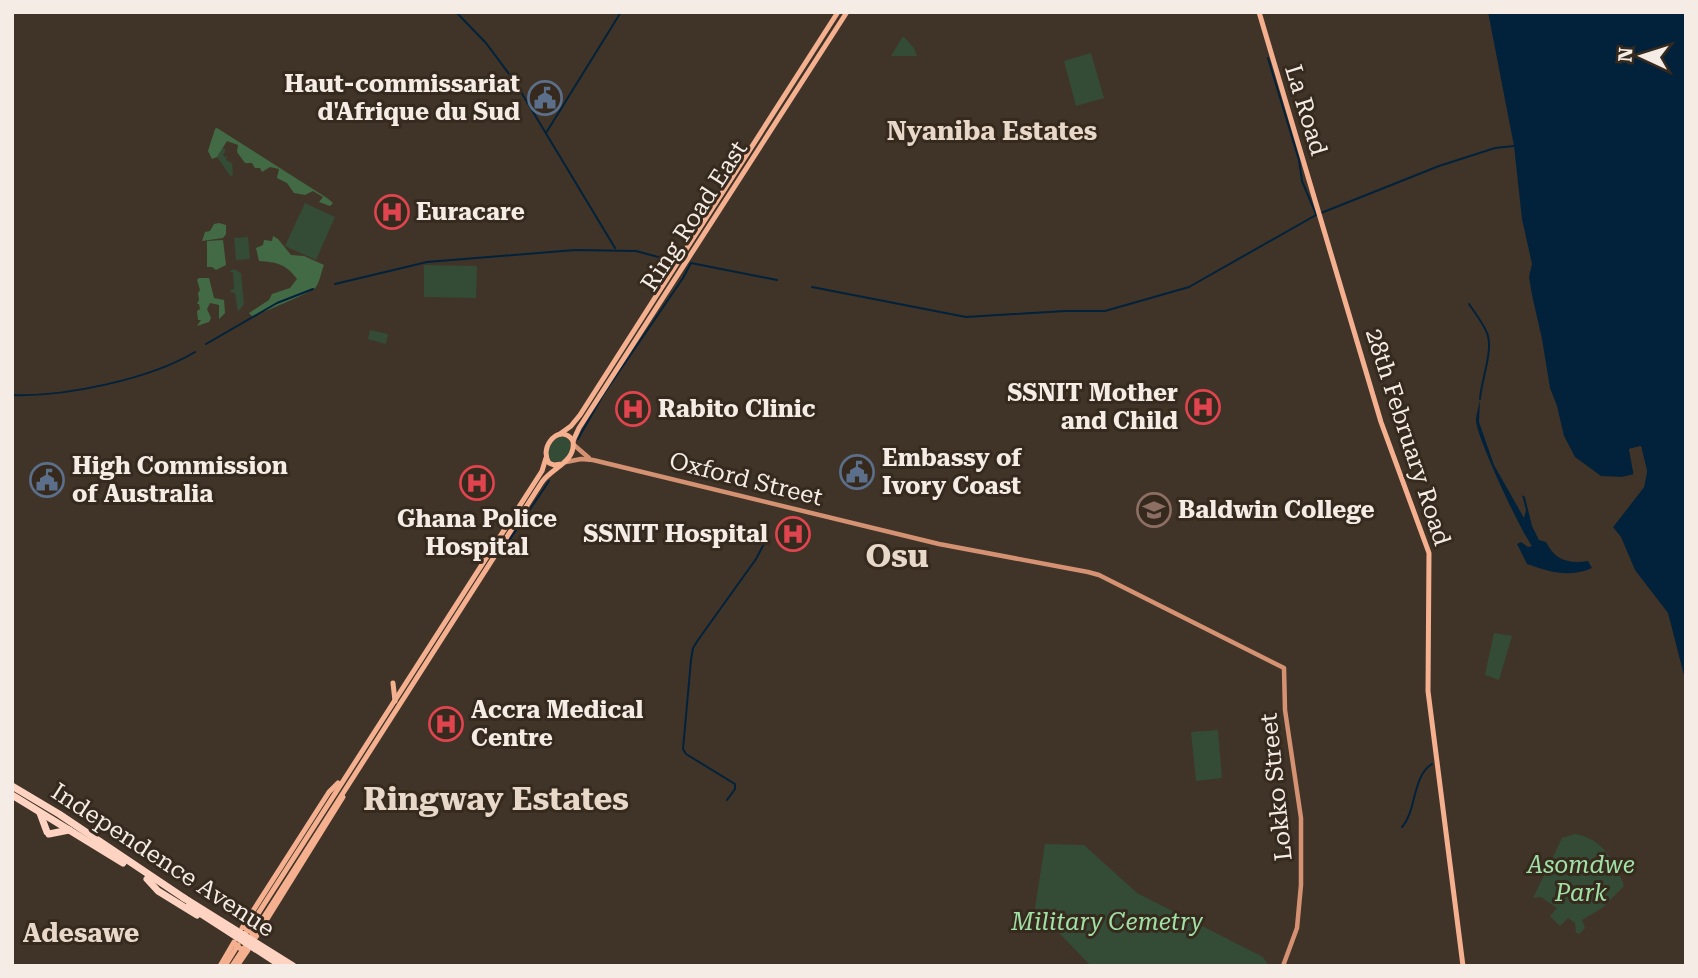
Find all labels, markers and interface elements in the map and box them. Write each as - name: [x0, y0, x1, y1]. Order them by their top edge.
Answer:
- north arrow: [1607, 21, 1677, 91]
- text: N: [1614, 46, 1638, 63]
- street label: La Road: [1279, 61, 1333, 159]
- place label: Haut-commissariat d'Afrique du Sud: [284, 70, 520, 126]
- public building icon: Haut-commissariat d'Afrique du Sud: [526, 79, 564, 117]
- district label: Nyaniba Estates: [887, 116, 1097, 146]
- street label: Ring Road East: [635, 136, 753, 296]
- hospital icon: Euracare: [373, 193, 411, 231]
- place label: Euracare: [416, 198, 525, 226]
- street label: 28th February Road: [1360, 325, 1456, 549]
- place label: SSNIT Mother and Child: [1007, 379, 1178, 435]
- hospital icon: SSNIT Mother and Child: [1184, 388, 1222, 426]
- hospital icon: Rabito Clinic: [614, 390, 652, 428]
- place label: Rabito Clinic: [658, 395, 816, 423]
- place label: Embassy of Ivory Coast: [882, 444, 1022, 500]
- street label: Oxford Street: [667, 446, 825, 512]
- place label: High Commission of Australia: [72, 452, 288, 508]
- public building icon: Embassy of Ivory Coast: [838, 453, 876, 491]
- public building icon: High Commission of Australia: [28, 461, 66, 499]
- hospital icon: Ghana Police Hospital: [458, 464, 496, 502]
- school or university icon: Baldwin College: [1135, 491, 1173, 529]
- place label: Baldwin College: [1178, 496, 1375, 524]
- place label: Ghana Police Hospital: [397, 505, 557, 561]
- hospital icon: SSNIT Hospital: [774, 515, 812, 553]
- place label: SSNIT Hospital: [583, 520, 768, 548]
- district label: Osu: [865, 537, 929, 575]
- place label: Accra Medical Centre: [471, 696, 644, 752]
- hospital icon: Accra Medical Centre: [427, 705, 465, 743]
- street label: Lokko Street: [1254, 712, 1298, 862]
- street label: Independence Avenue: [46, 777, 280, 943]
- district label: Ringway Estates: [363, 780, 629, 818]
- park label: Asomdwe Park: [1525, 851, 1635, 907]
- park label: Military Cemetry: [1010, 908, 1203, 936]
- district label: Adesawe: [23, 918, 139, 948]

